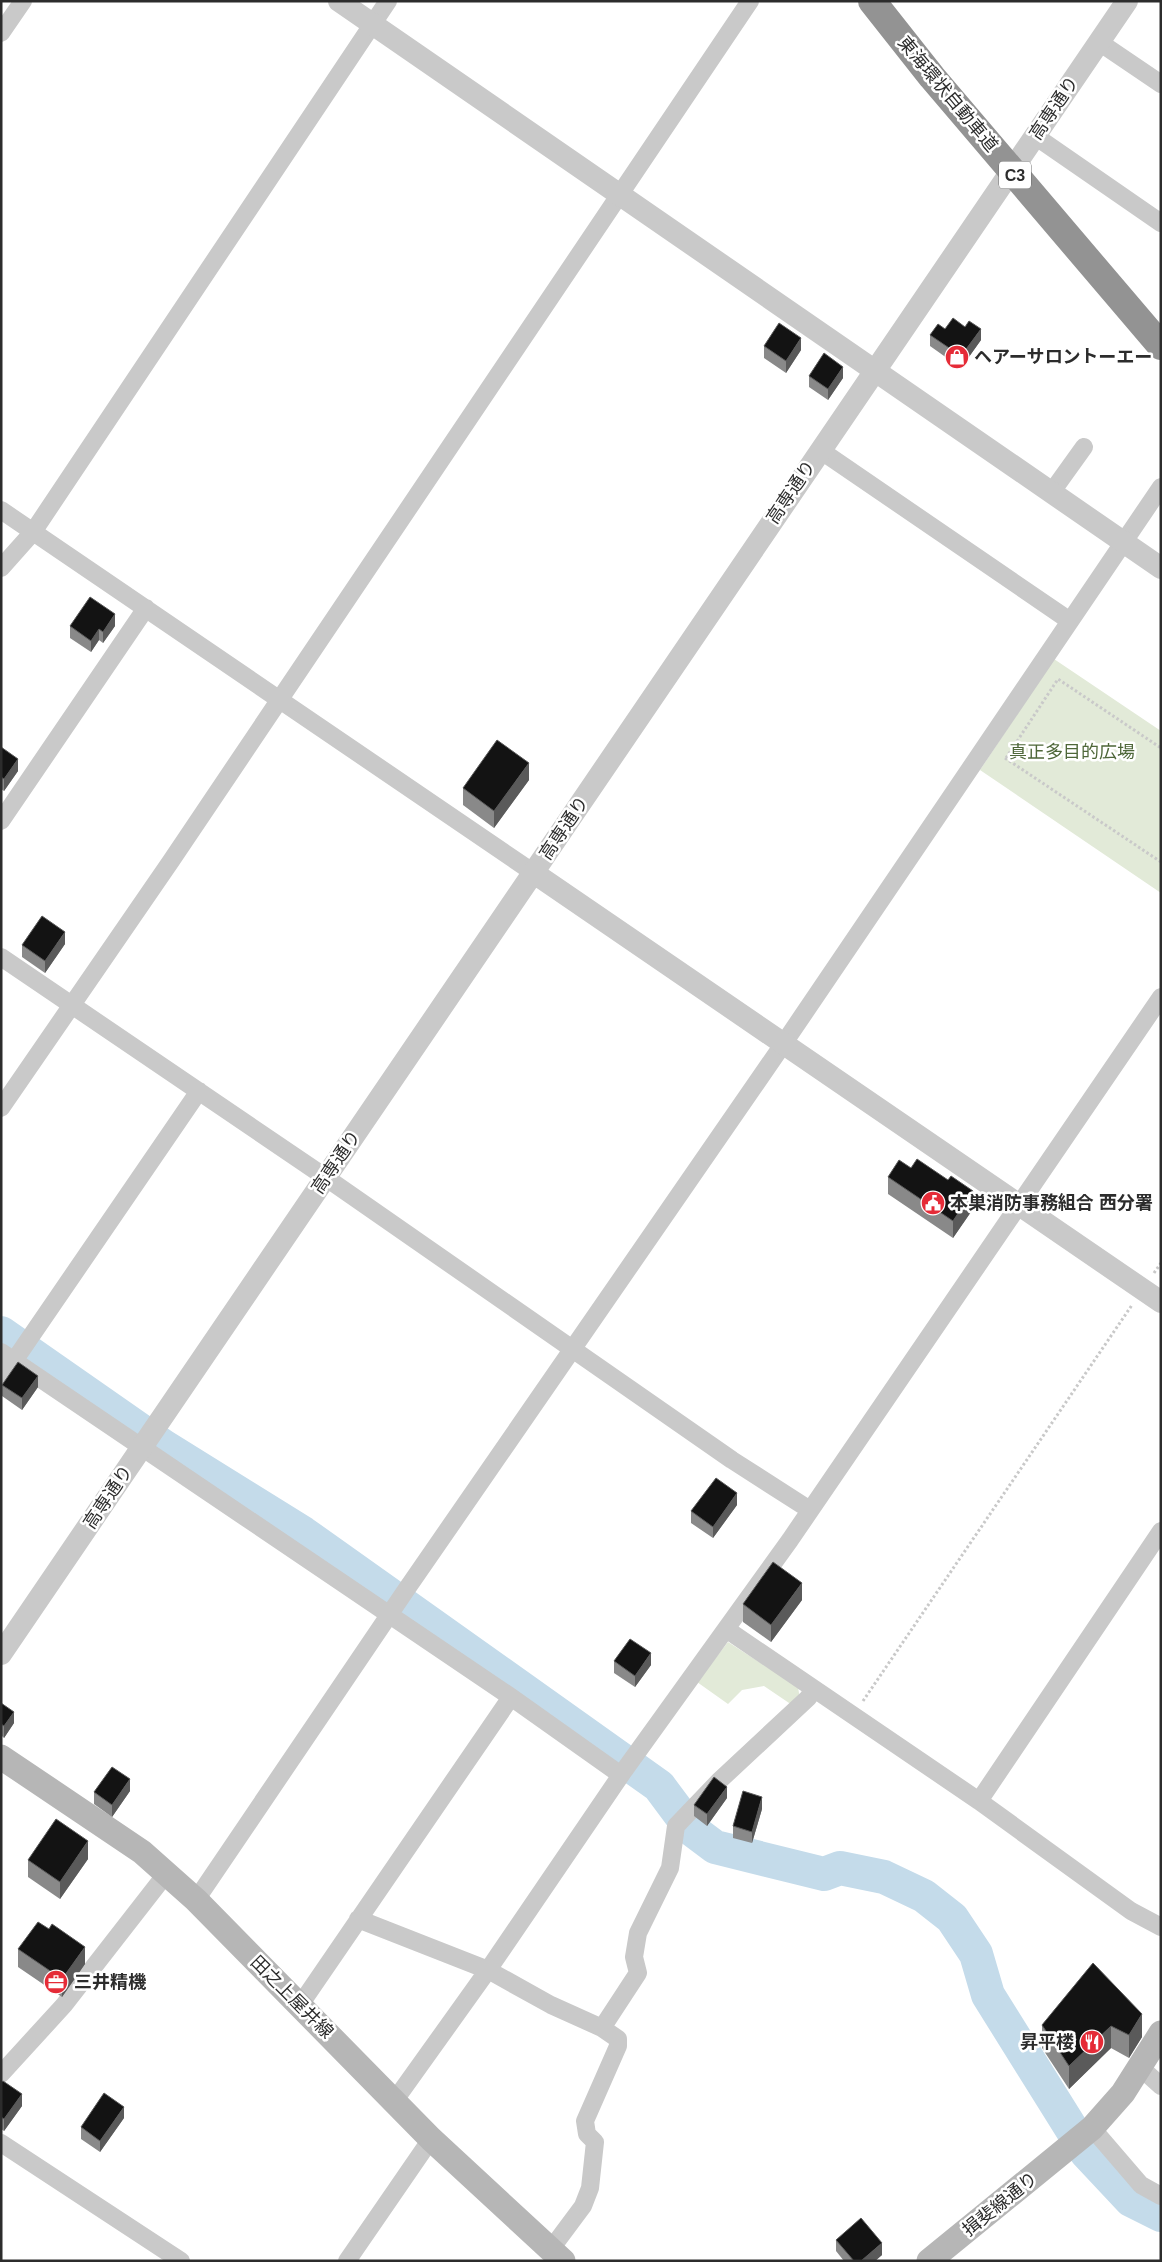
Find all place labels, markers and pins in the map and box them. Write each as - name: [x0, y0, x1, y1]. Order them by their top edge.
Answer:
- shop icon: ヘアーサロントーエー: [944, 344, 970, 370]
- place label: ヘアーサロントーエー: [974, 347, 1153, 367]
- public building icon: 本巣消防事務組合 西分署: [920, 1190, 946, 1216]
- place label: 本巣消防事務組合 西分署: [950, 1193, 1153, 1213]
- office icon: 三井精機: [43, 1969, 69, 1995]
- place label: 三井精機: [74, 1972, 147, 1992]
- restaurant icon: 昇平楼: [1079, 2029, 1105, 2055]
- place label: 昇平楼: [1020, 2032, 1074, 2052]

